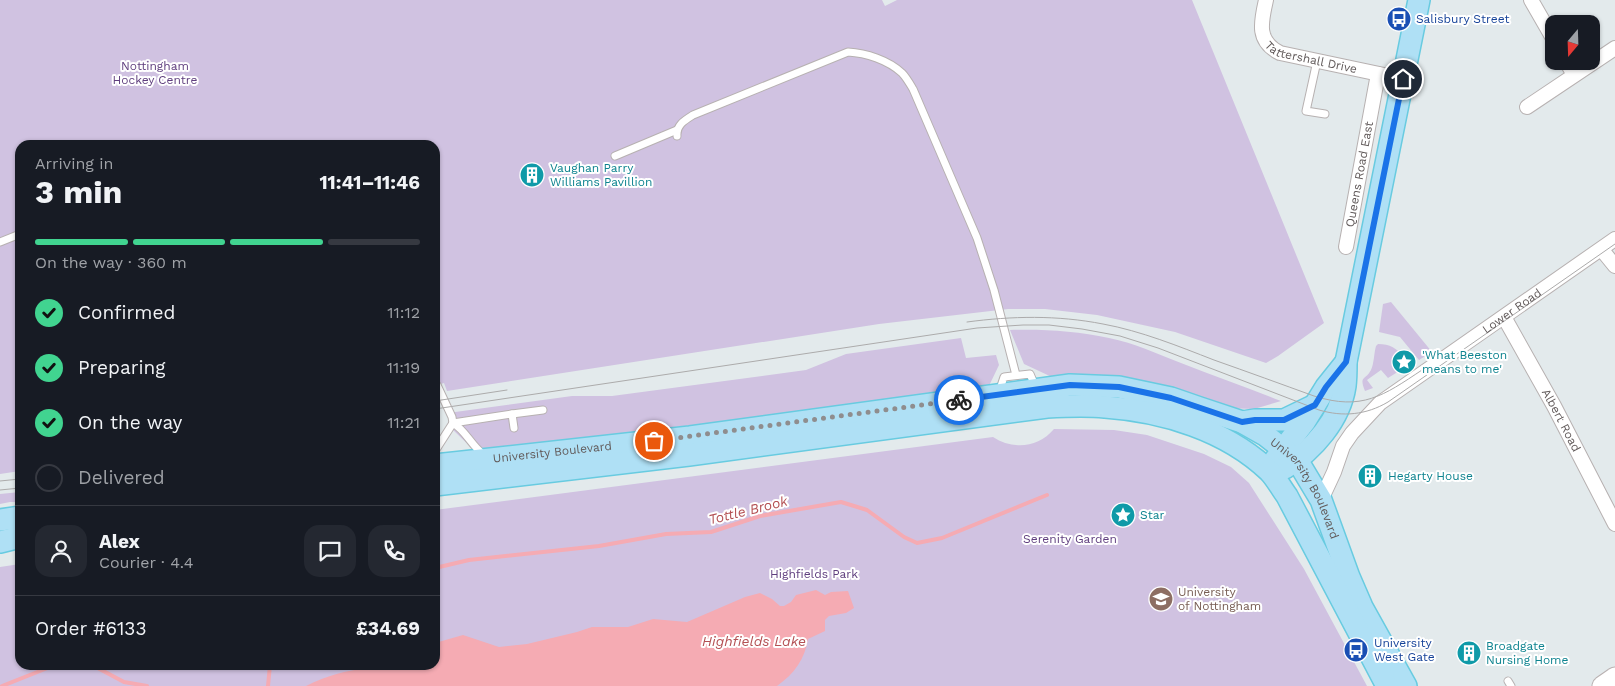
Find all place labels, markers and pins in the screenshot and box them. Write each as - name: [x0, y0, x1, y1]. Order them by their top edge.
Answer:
- bus stop icon: Salisbury Street: [1386, 6, 1412, 32]
- place label: Salisbury Street: [1416, 12, 1509, 26]
- pin: [1382, 58, 1424, 100]
- place label: Vaughan Parry Williams Pavillion: [550, 161, 652, 189]
- building icon: Vaughan Parry Williams Pavillion: [519, 162, 545, 188]
- place label: 'What Beeston means to me': [1422, 348, 1507, 376]
- place icon: 'What Beeston means to me': [1391, 349, 1417, 375]
- pin: [633, 420, 675, 462]
- building icon: Hegarty House: [1357, 463, 1383, 489]
- place label: Hegarty House: [1388, 469, 1473, 483]
- place icon: Star: [1110, 502, 1136, 528]
- place label: Star: [1140, 508, 1165, 522]
- place label: University of Nottingham: [1178, 585, 1261, 613]
- school or university icon: University of Nottingham: [1148, 586, 1174, 612]
- place label: University West Gate: [1374, 636, 1435, 664]
- bus stop icon: University West Gate: [1343, 637, 1369, 663]
- place label: Broadgate Nursing Home: [1486, 639, 1569, 667]
- building icon: Broadgate Nursing Home: [1456, 640, 1482, 666]

